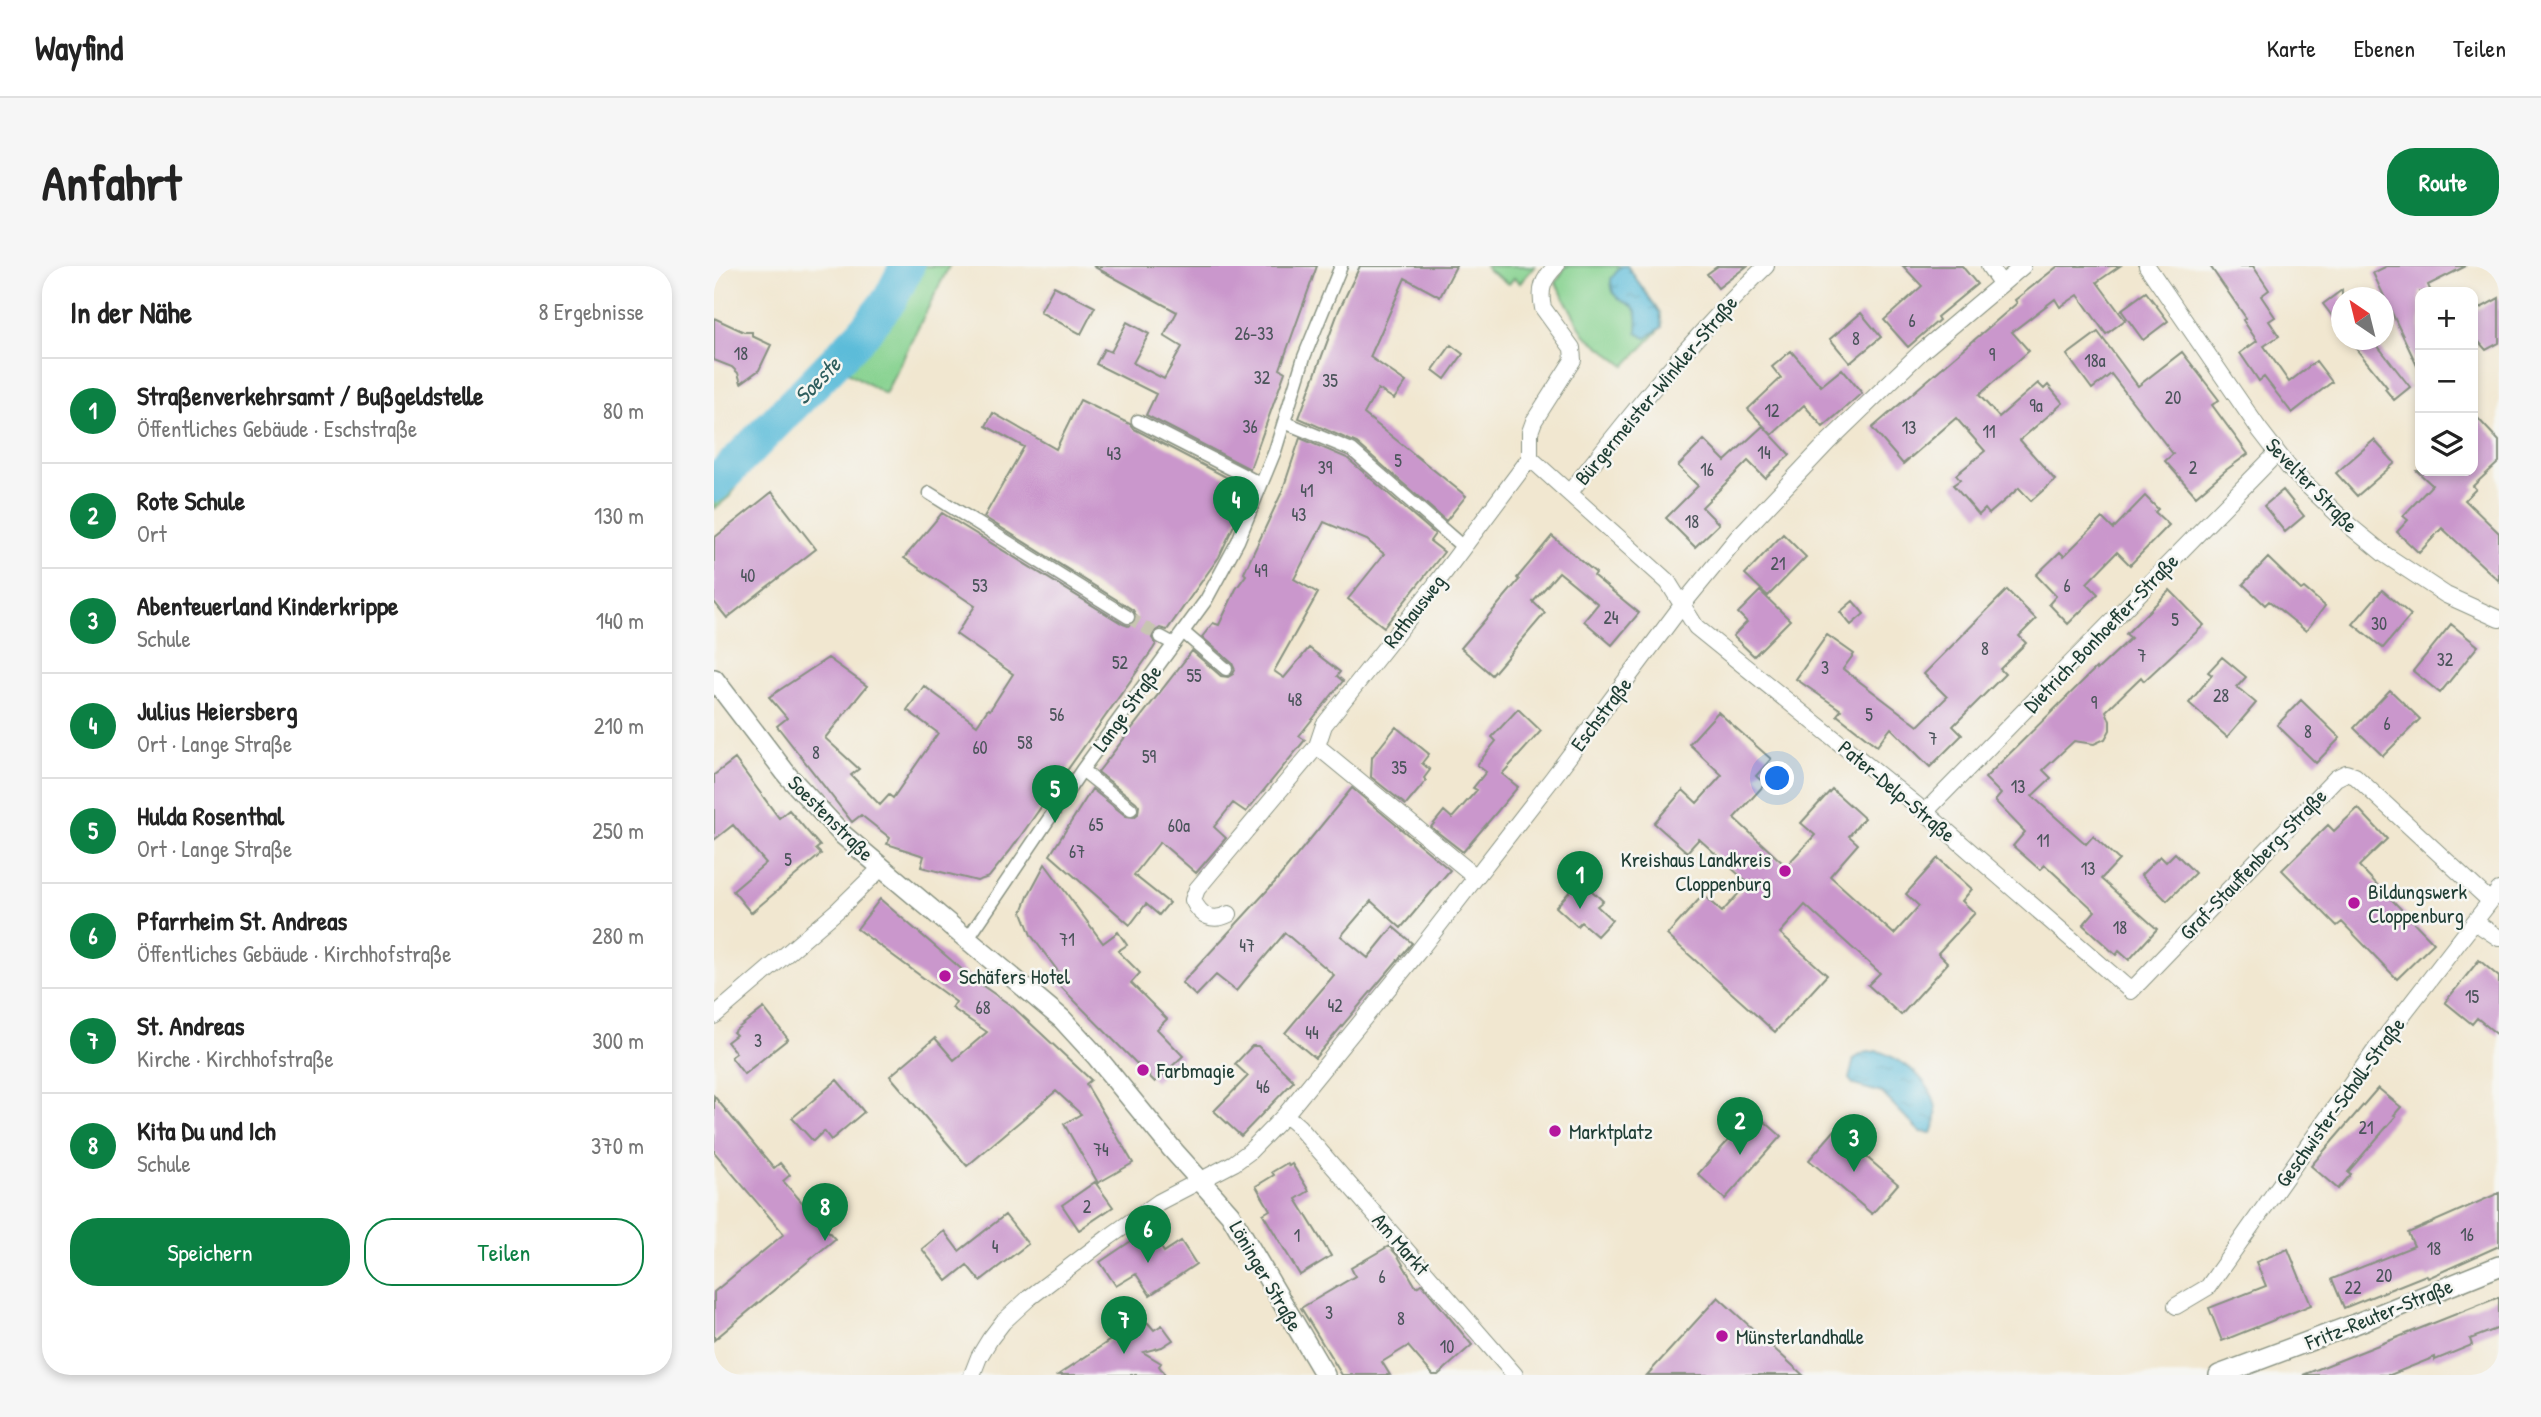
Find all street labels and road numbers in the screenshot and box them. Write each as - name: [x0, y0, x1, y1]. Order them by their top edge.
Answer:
- street label: Bürgermeister-Winkler-Straße: [1568, 289, 1744, 491]
- street label: Sevelter Straße: [2259, 431, 2365, 539]
- street label: Dietrich-Bonhoeffer-Straße: [2017, 547, 2185, 719]
- street label: Rathausweg: [1376, 568, 1452, 654]
- street label: Lange Straße: [1086, 659, 1168, 757]
- street label: Eschstraße: [1564, 671, 1638, 757]
- street label: Pater-Delp-Straße: [1832, 733, 1962, 849]
- street label: Soestenstraße: [782, 769, 880, 867]
- street label: Graf-Stauffenberg-Straße: [2173, 782, 2333, 946]
- street label: Geschwister-Scholl-Straße: [2268, 1011, 2412, 1193]
- street label: Am Markt: [1366, 1207, 1437, 1282]
- street label: Löninger Straße: [1223, 1215, 1309, 1337]
- street label: Fritz-Reuter-Straße: [2300, 1271, 2457, 1357]

